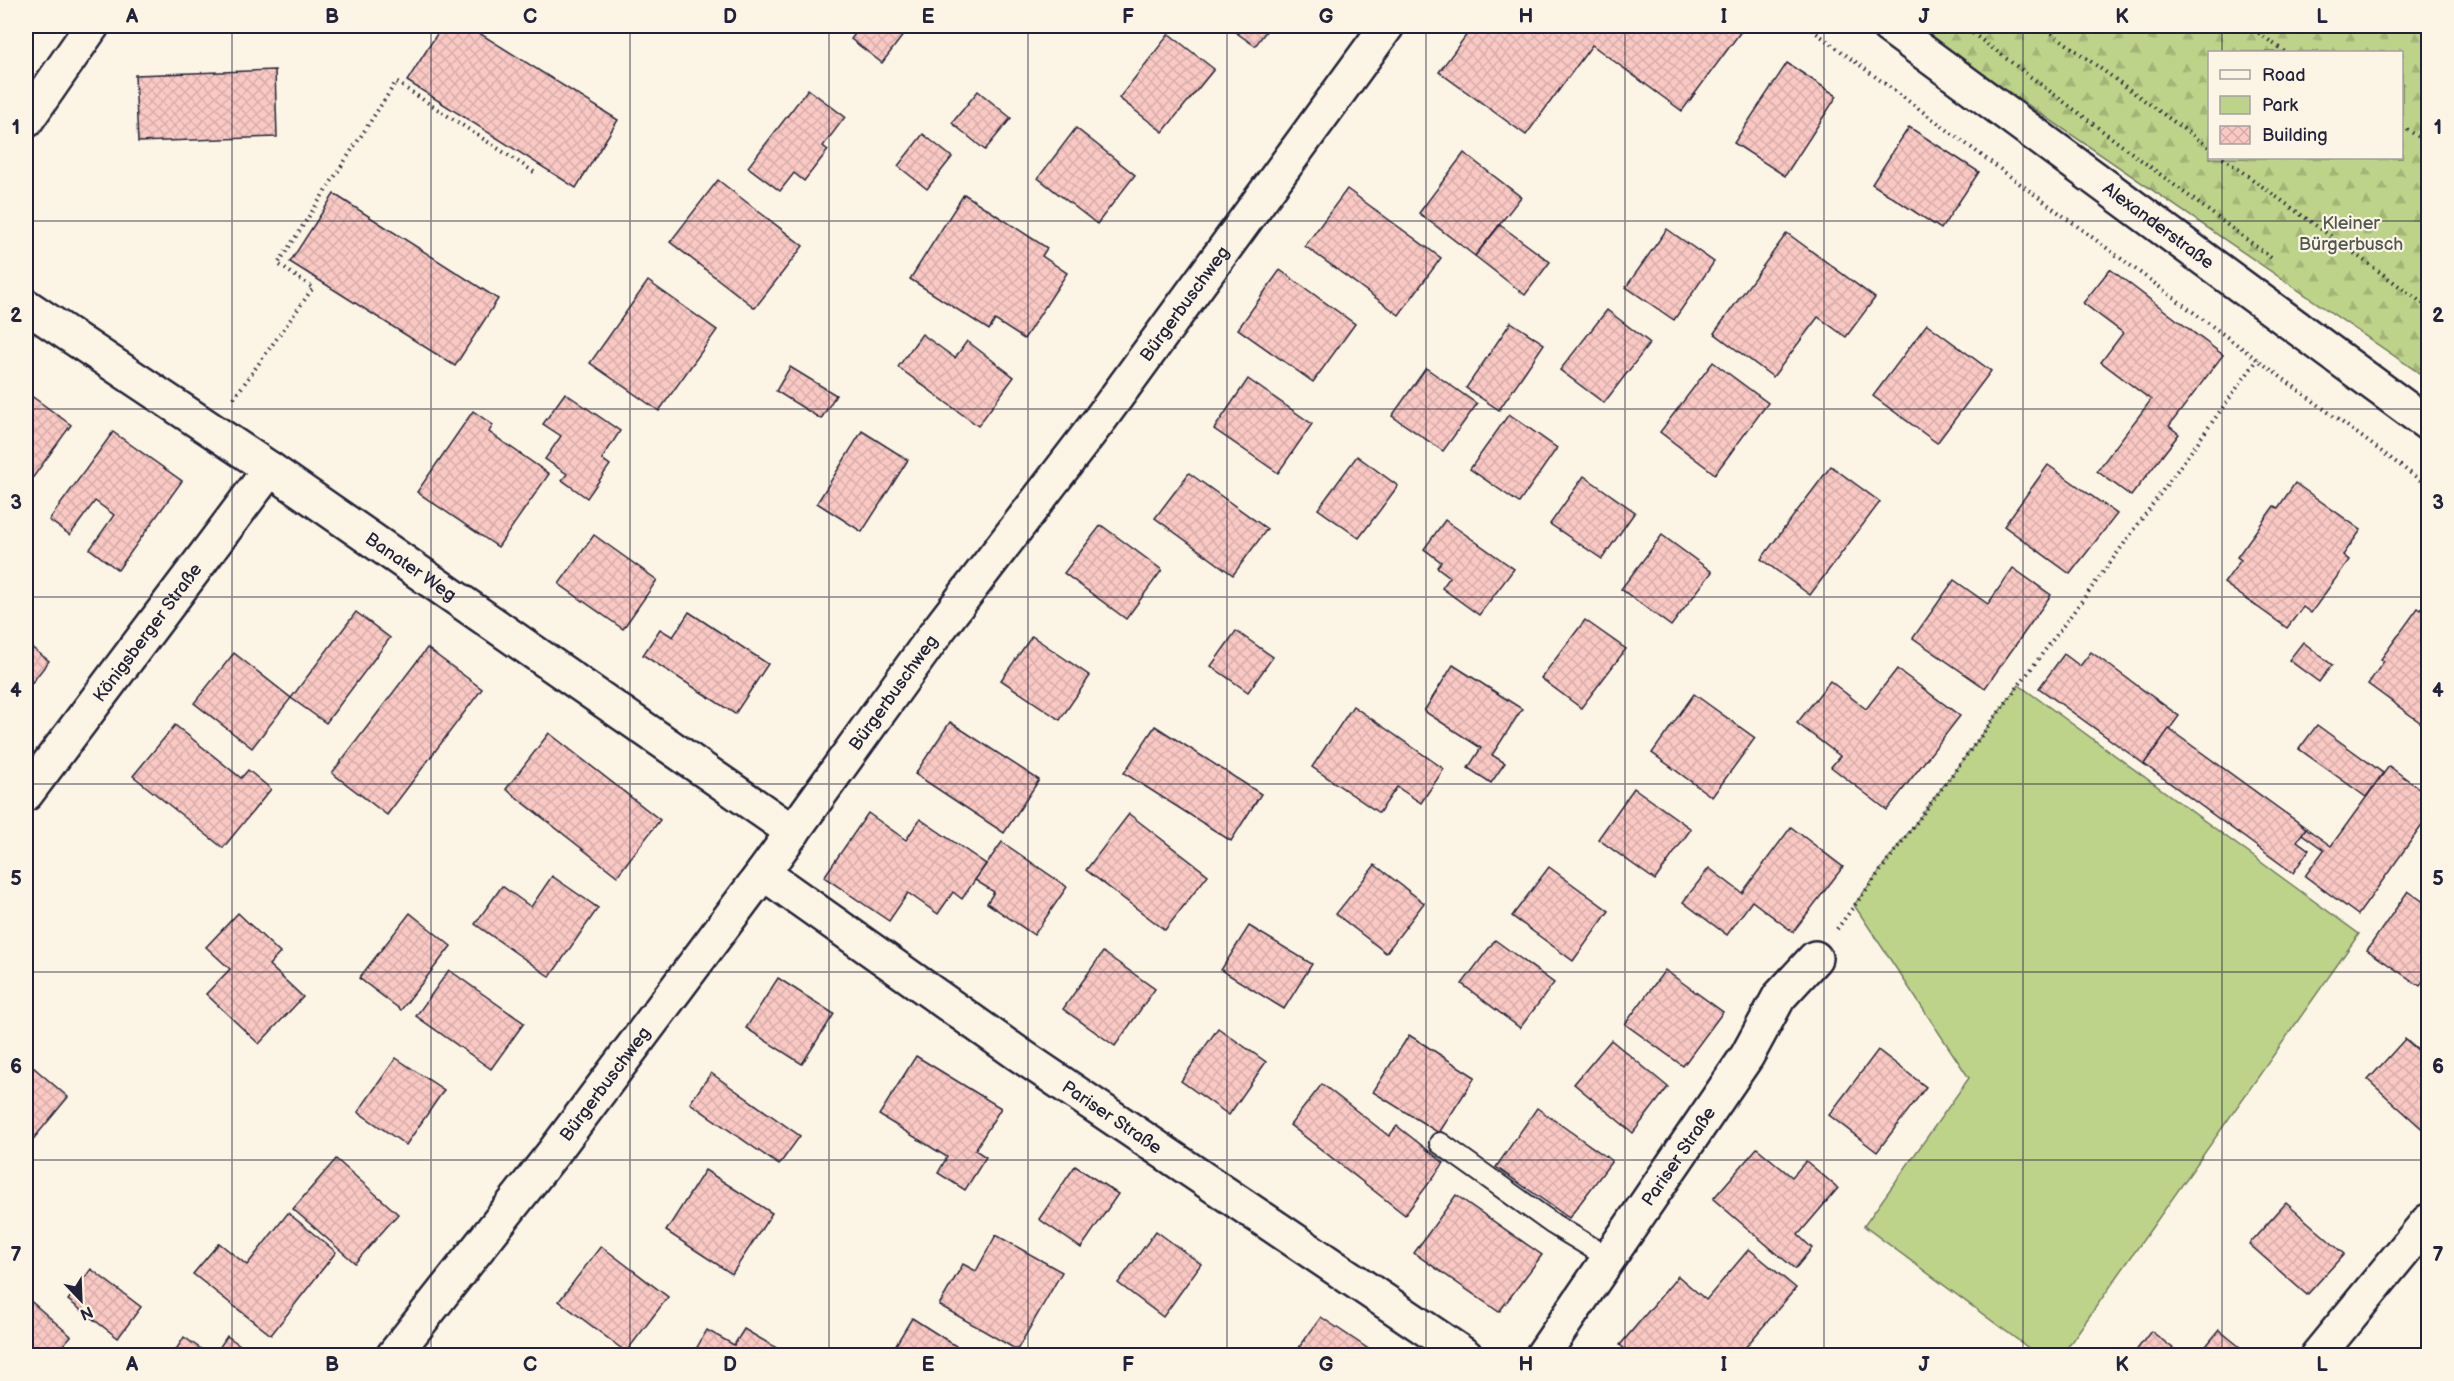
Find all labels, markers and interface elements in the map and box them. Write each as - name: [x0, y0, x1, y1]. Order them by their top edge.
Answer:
- text: A: [125, 5, 139, 29]
- text: B: [325, 5, 339, 29]
- text: C: [523, 5, 537, 29]
- text: D: [723, 5, 737, 29]
- text: E: [922, 5, 935, 29]
- text: F: [1122, 5, 1134, 29]
- text: G: [1319, 5, 1334, 29]
- text: H: [1519, 5, 1533, 29]
- text: I: [1721, 5, 1727, 29]
- text: J: [1919, 5, 1931, 29]
- text: K: [2115, 5, 2129, 29]
- text: L: [2316, 5, 2328, 29]
- legend: [2208, 51, 2403, 159]
- text: Road: [2262, 65, 2306, 86]
- text: Park: [2262, 95, 2298, 116]
- text: 1: [12, 116, 20, 140]
- text: 1: [2434, 116, 2442, 140]
- text: Building: [2262, 125, 2328, 146]
- street label: Alexanderstraße: [2099, 178, 2218, 273]
- park label: Kleiner Bürgerbusch: [2299, 213, 2403, 255]
- street label: Bürgerbuschweg: [1135, 242, 1234, 365]
- text: 2: [10, 304, 22, 328]
- text: 2: [2432, 304, 2444, 328]
- text: 3: [10, 491, 22, 515]
- text: 3: [2432, 491, 2444, 515]
- street label: Banater Weg: [362, 528, 460, 606]
- street label: Königsberger Straße: [88, 559, 206, 706]
- street label: Bürgerbuschweg: [844, 631, 942, 754]
- text: 4: [10, 679, 22, 703]
- text: 4: [2432, 679, 2444, 703]
- text: 5: [10, 867, 22, 891]
- text: 5: [2432, 867, 2444, 891]
- street label: Bürgerbuschweg: [555, 1023, 655, 1145]
- text: 6: [10, 1055, 22, 1079]
- text: 6: [2432, 1055, 2444, 1079]
- street label: Pariser Straße: [1058, 1076, 1166, 1158]
- street label: Pariser Straße: [1637, 1102, 1720, 1210]
- text: 7: [10, 1243, 22, 1267]
- text: 7: [2432, 1243, 2444, 1267]
- north arrow: [51, 1270, 111, 1330]
- text: N: [77, 1301, 96, 1324]
- text: A: [125, 1353, 139, 1377]
- text: B: [325, 1353, 339, 1377]
- text: C: [523, 1353, 537, 1377]
- text: D: [723, 1353, 737, 1377]
- text: E: [922, 1353, 935, 1377]
- text: F: [1122, 1353, 1134, 1377]
- text: G: [1319, 1353, 1334, 1377]
- text: H: [1519, 1353, 1533, 1377]
- text: I: [1721, 1353, 1727, 1377]
- text: J: [1919, 1353, 1931, 1377]
- text: K: [2115, 1353, 2129, 1377]
- text: L: [2316, 1353, 2328, 1377]

